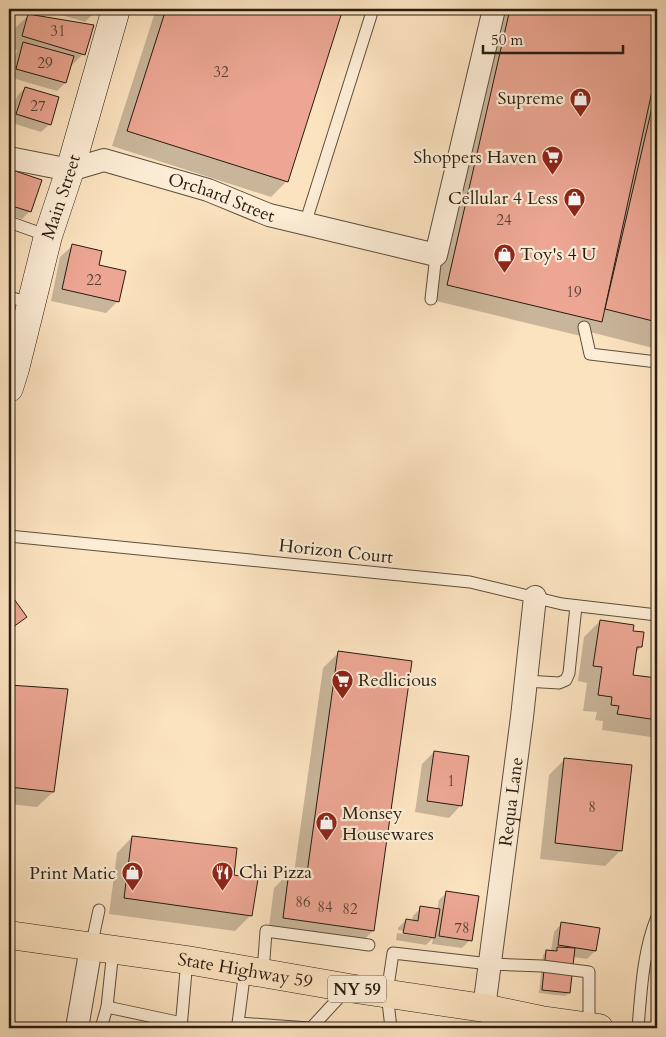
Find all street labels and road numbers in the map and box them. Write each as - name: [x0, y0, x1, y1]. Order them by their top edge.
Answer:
- street label: Main Street: [36, 151, 87, 243]
- street label: Orchard Street: [165, 167, 277, 229]
- street label: Horizon Court: [278, 533, 395, 570]
- street label: Requa Lane: [493, 756, 530, 848]
- street label: State Highway 59: [176, 947, 315, 995]
- road number: NY 59: [328, 976, 386, 1002]

